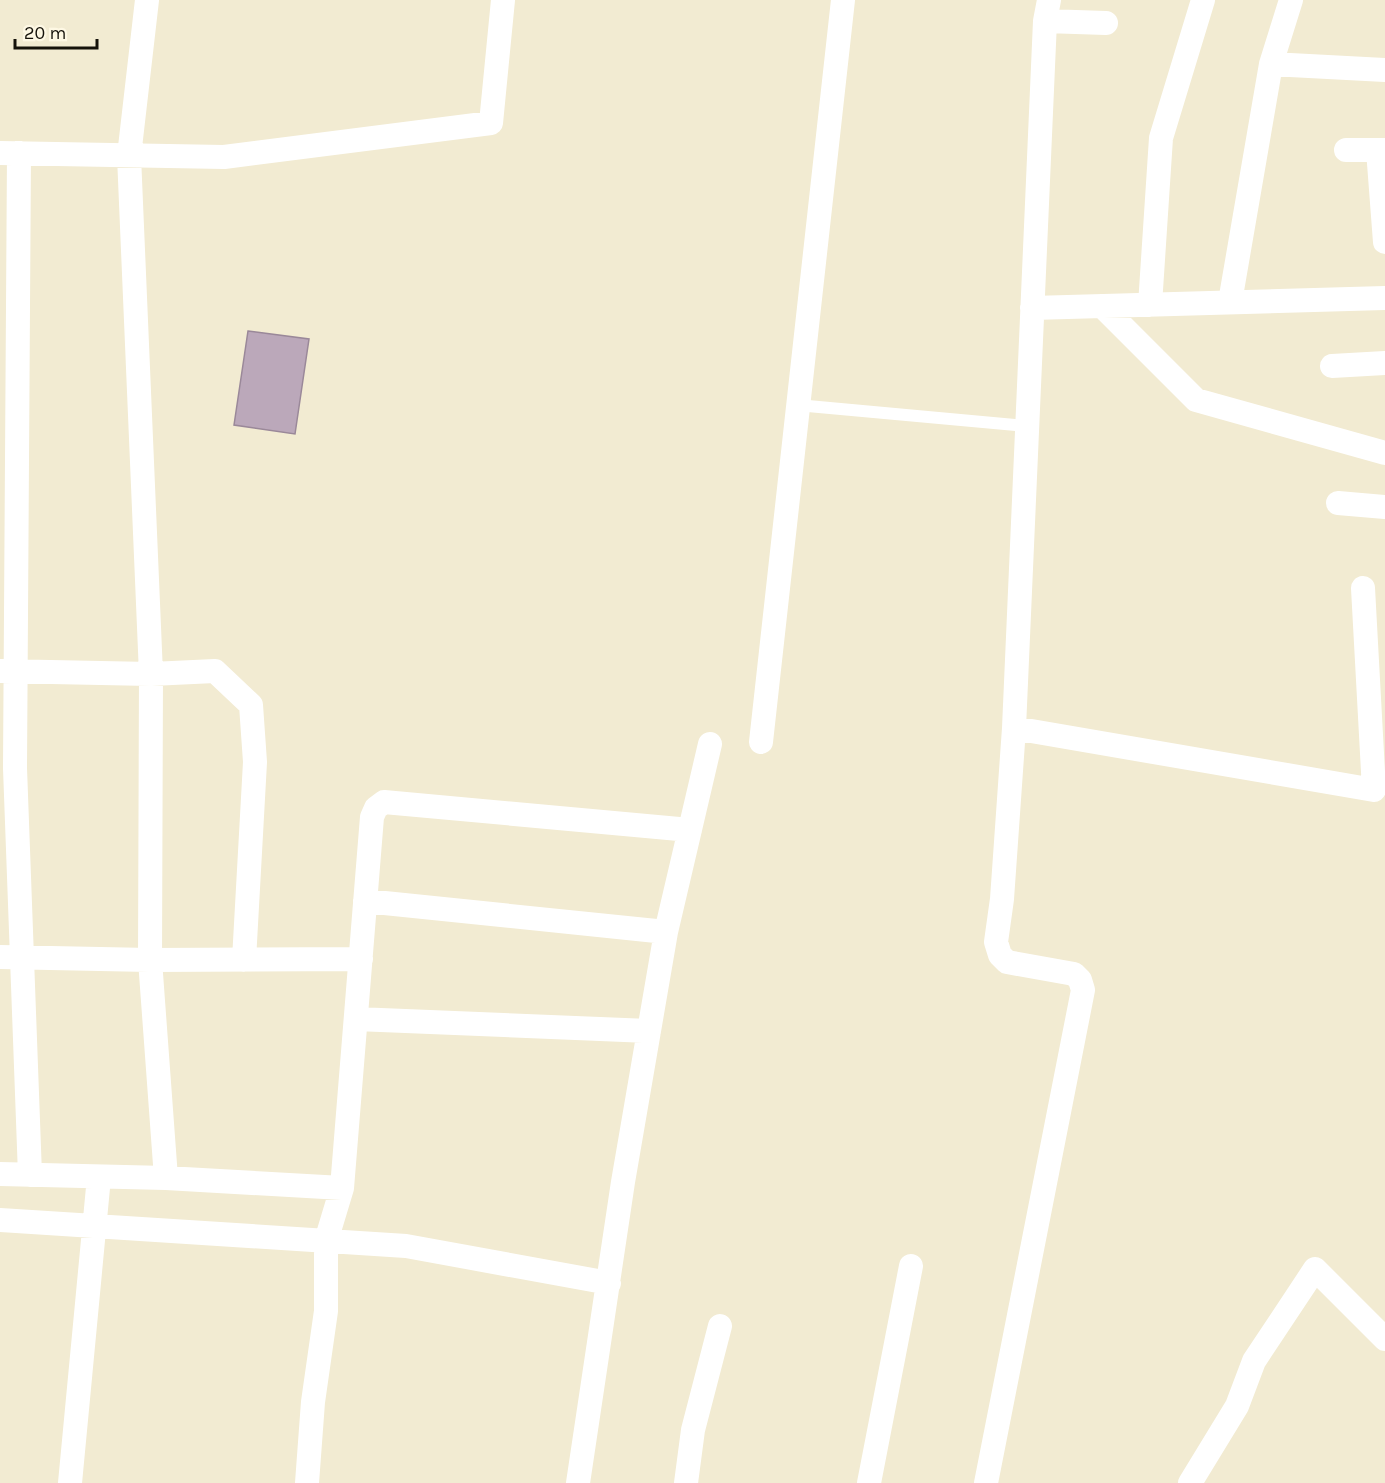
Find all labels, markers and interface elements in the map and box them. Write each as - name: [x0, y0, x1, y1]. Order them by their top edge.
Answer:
- scale bar: [15, 12, 98, 50]
- text: 20 m: [24, 22, 66, 44]

